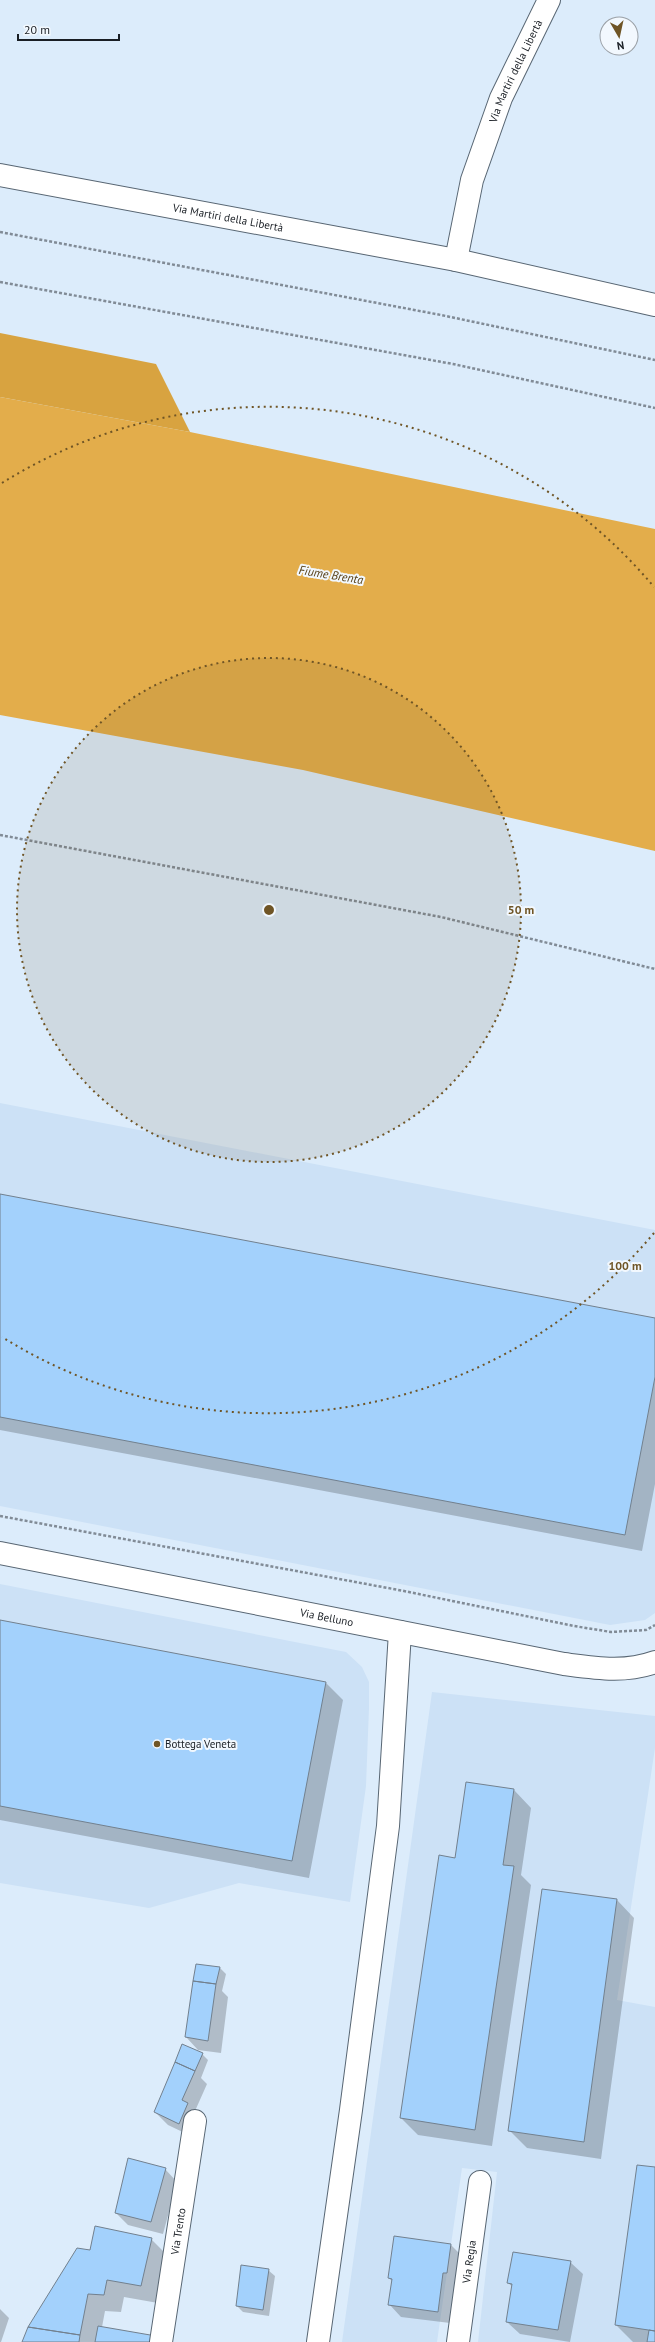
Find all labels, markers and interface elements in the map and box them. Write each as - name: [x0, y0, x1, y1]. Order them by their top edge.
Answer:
- scale bar: [18, 16, 119, 42]
- north arrow: [599, 16, 639, 56]
- street label: Via Martiri della Libertà: [486, 17, 545, 125]
- text: 20 m: [24, 22, 50, 37]
- text: N: [616, 38, 625, 53]
- street label: Via Martiri della Libertà: [171, 200, 284, 235]
- water label: Fiume Brenta: [298, 562, 365, 587]
- text: 50 m: [508, 902, 534, 917]
- centre of rings: [262, 903, 276, 917]
- text: 100 m: [608, 1258, 642, 1273]
- street label: Via Belluno: [298, 1605, 355, 1629]
- place label: Bottega Veneta: [165, 1737, 236, 1751]
- marker: Bottega Veneta: [152, 1739, 162, 1749]
- street label: Via Trento: [167, 2207, 189, 2257]
- street label: Via Regia: [459, 2239, 479, 2285]

